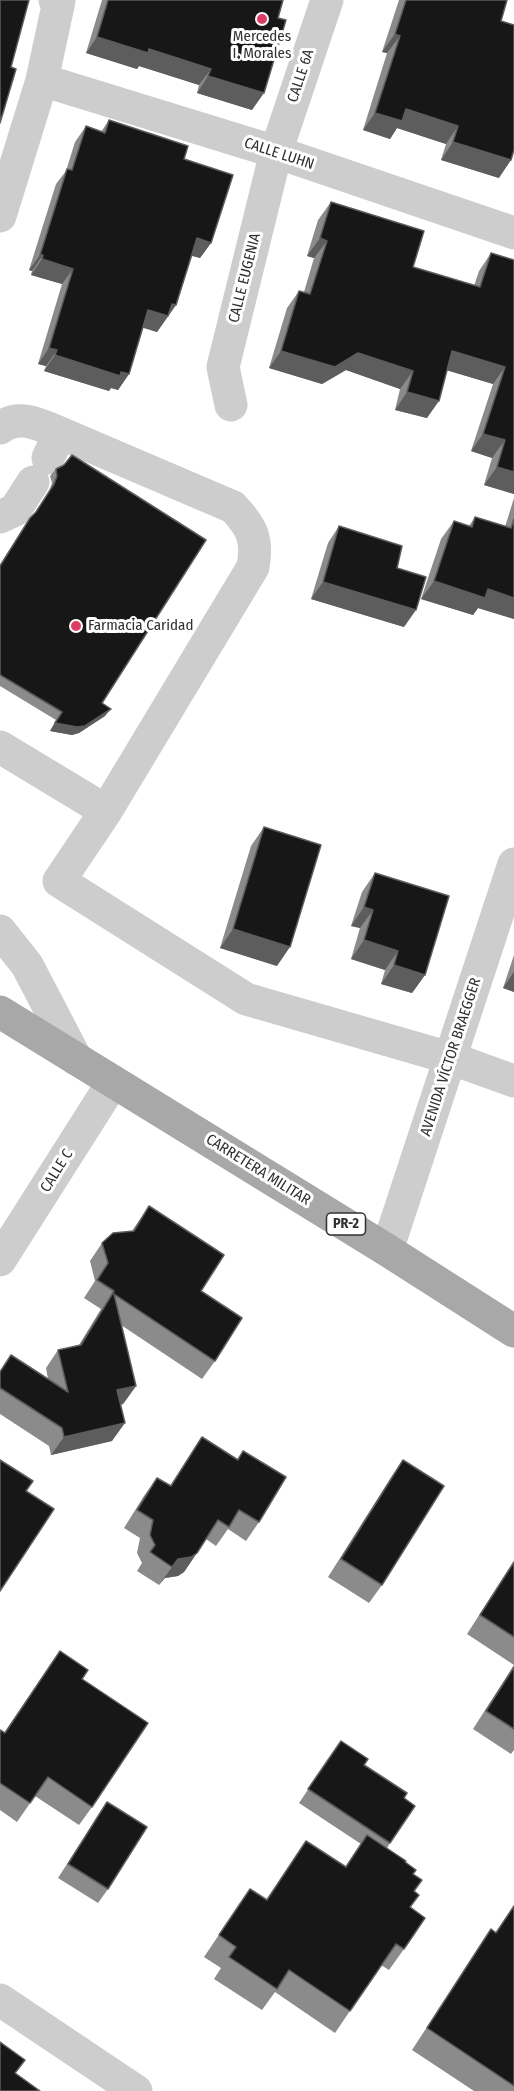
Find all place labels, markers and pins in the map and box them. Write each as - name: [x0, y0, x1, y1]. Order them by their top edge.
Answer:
- marker: Mercedes I. Morales: [255, 12, 269, 26]
- place label: Mercedes I. Morales: [233, 28, 291, 63]
- place label: Farmacia Caridad: [88, 617, 193, 635]
- marker: Farmacia Caridad: [69, 619, 83, 633]

